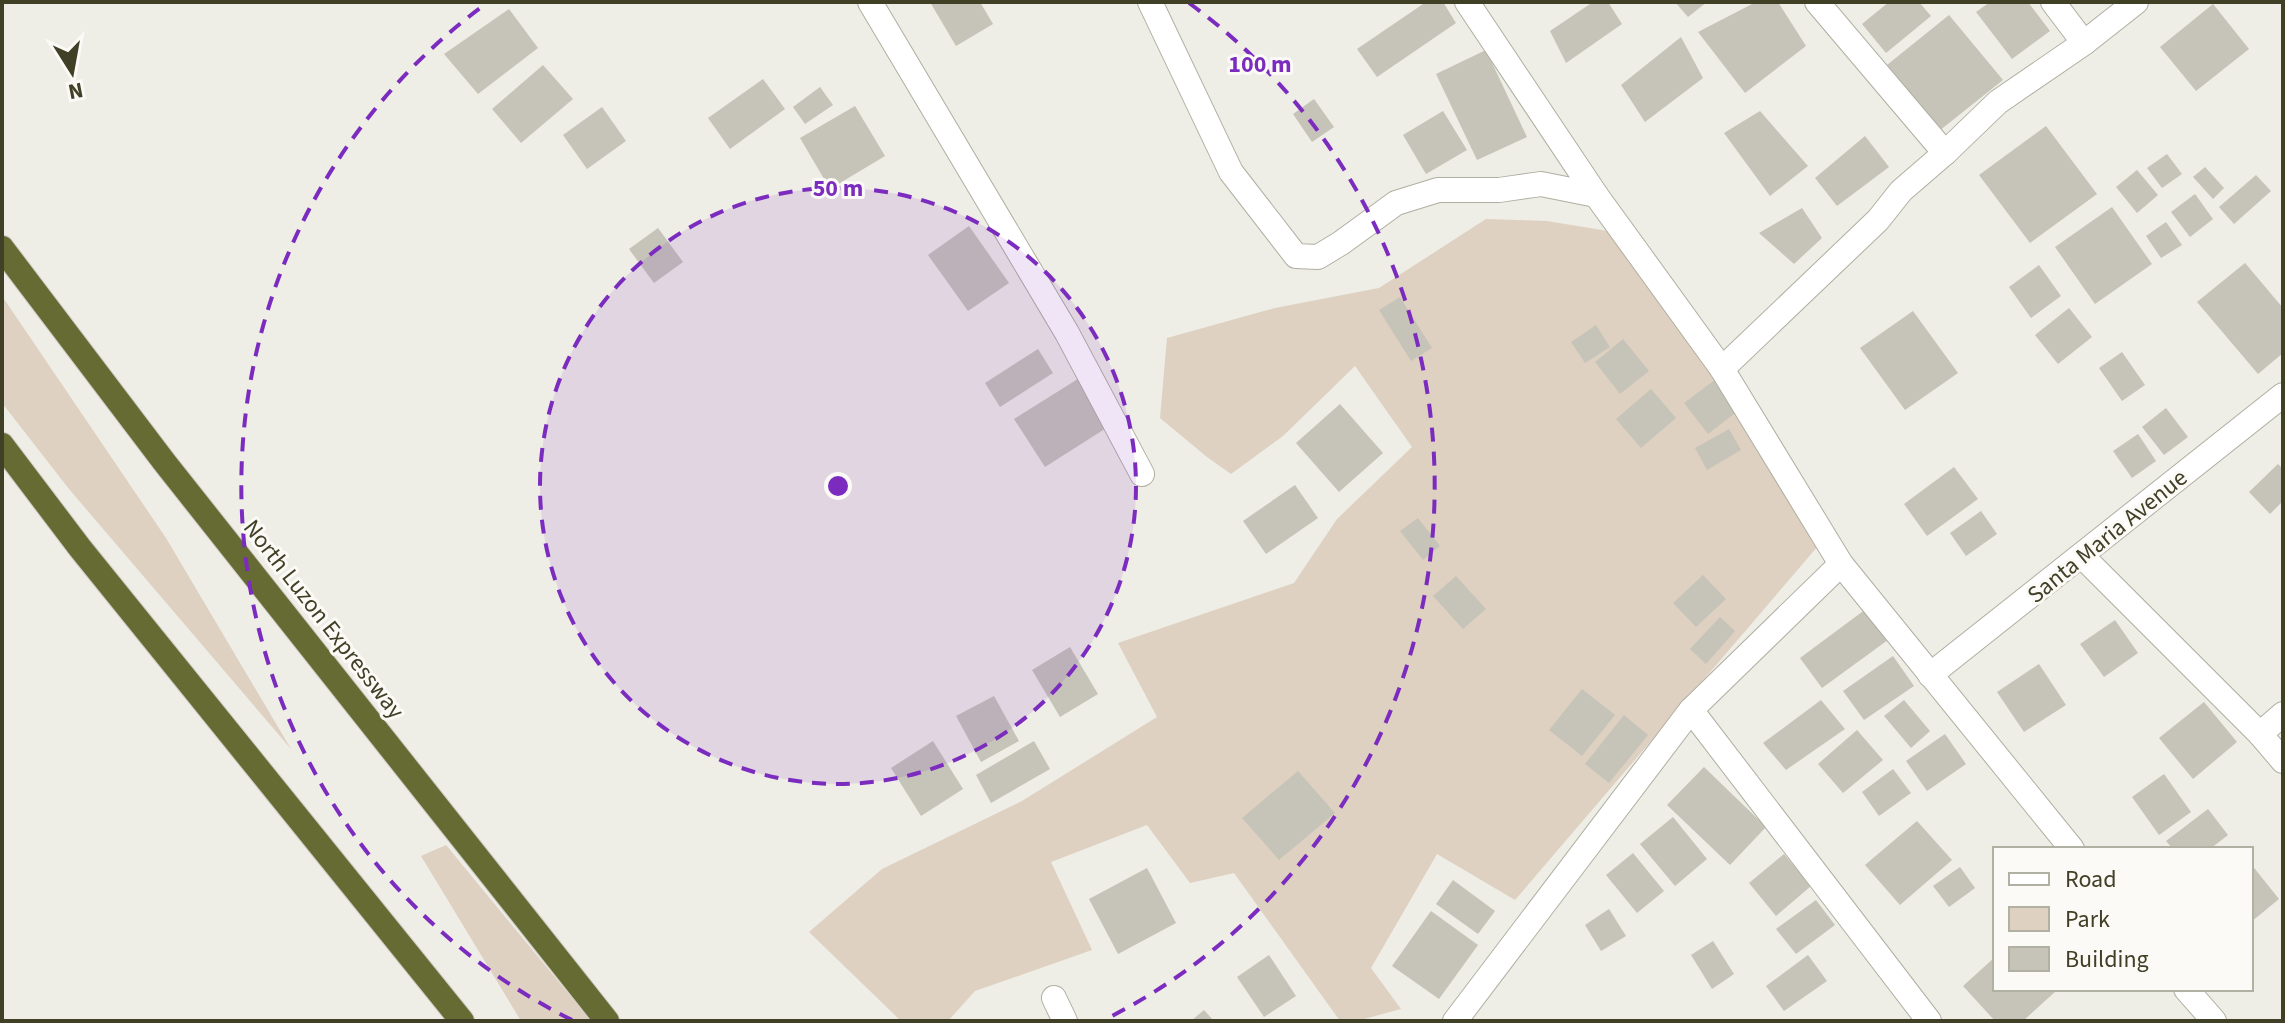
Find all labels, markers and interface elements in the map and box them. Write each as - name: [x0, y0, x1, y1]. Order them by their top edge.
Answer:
- north arrow: [32, 32, 112, 112]
- text: 100 m: [1228, 47, 1292, 82]
- text: N: [65, 74, 86, 108]
- text: 50 m: [813, 171, 863, 206]
- street label: Santa Maria Avenue: [2020, 461, 2195, 612]
- centre of rings: [824, 472, 852, 500]
- street label: North Luzon Expressway: [235, 512, 413, 726]
- legend: [1993, 847, 2253, 991]
- text: Road: [2065, 862, 2117, 897]
- text: Park: [2065, 902, 2110, 937]
- text: Building: [2065, 942, 2149, 977]

